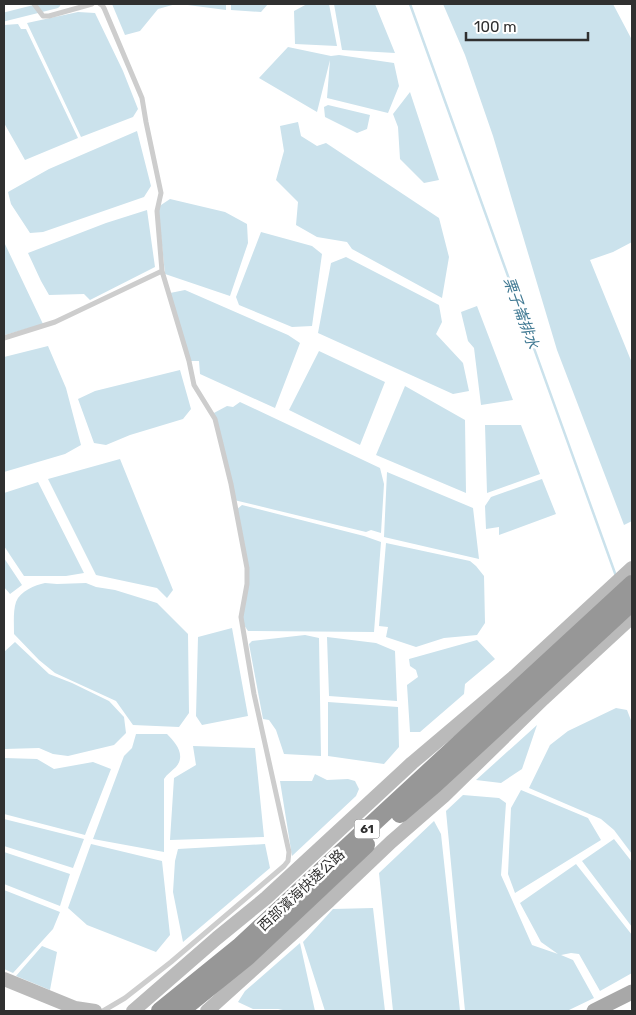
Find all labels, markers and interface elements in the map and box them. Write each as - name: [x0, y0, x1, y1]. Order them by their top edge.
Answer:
- scale bar: [466, 10, 588, 42]
- text: 100 m: [474, 18, 516, 36]
- water label: 栗子崙排水: [500, 275, 543, 352]
- road number: 61: [354, 820, 380, 839]
- street label: 西部濱海快速公路: [255, 846, 348, 935]

